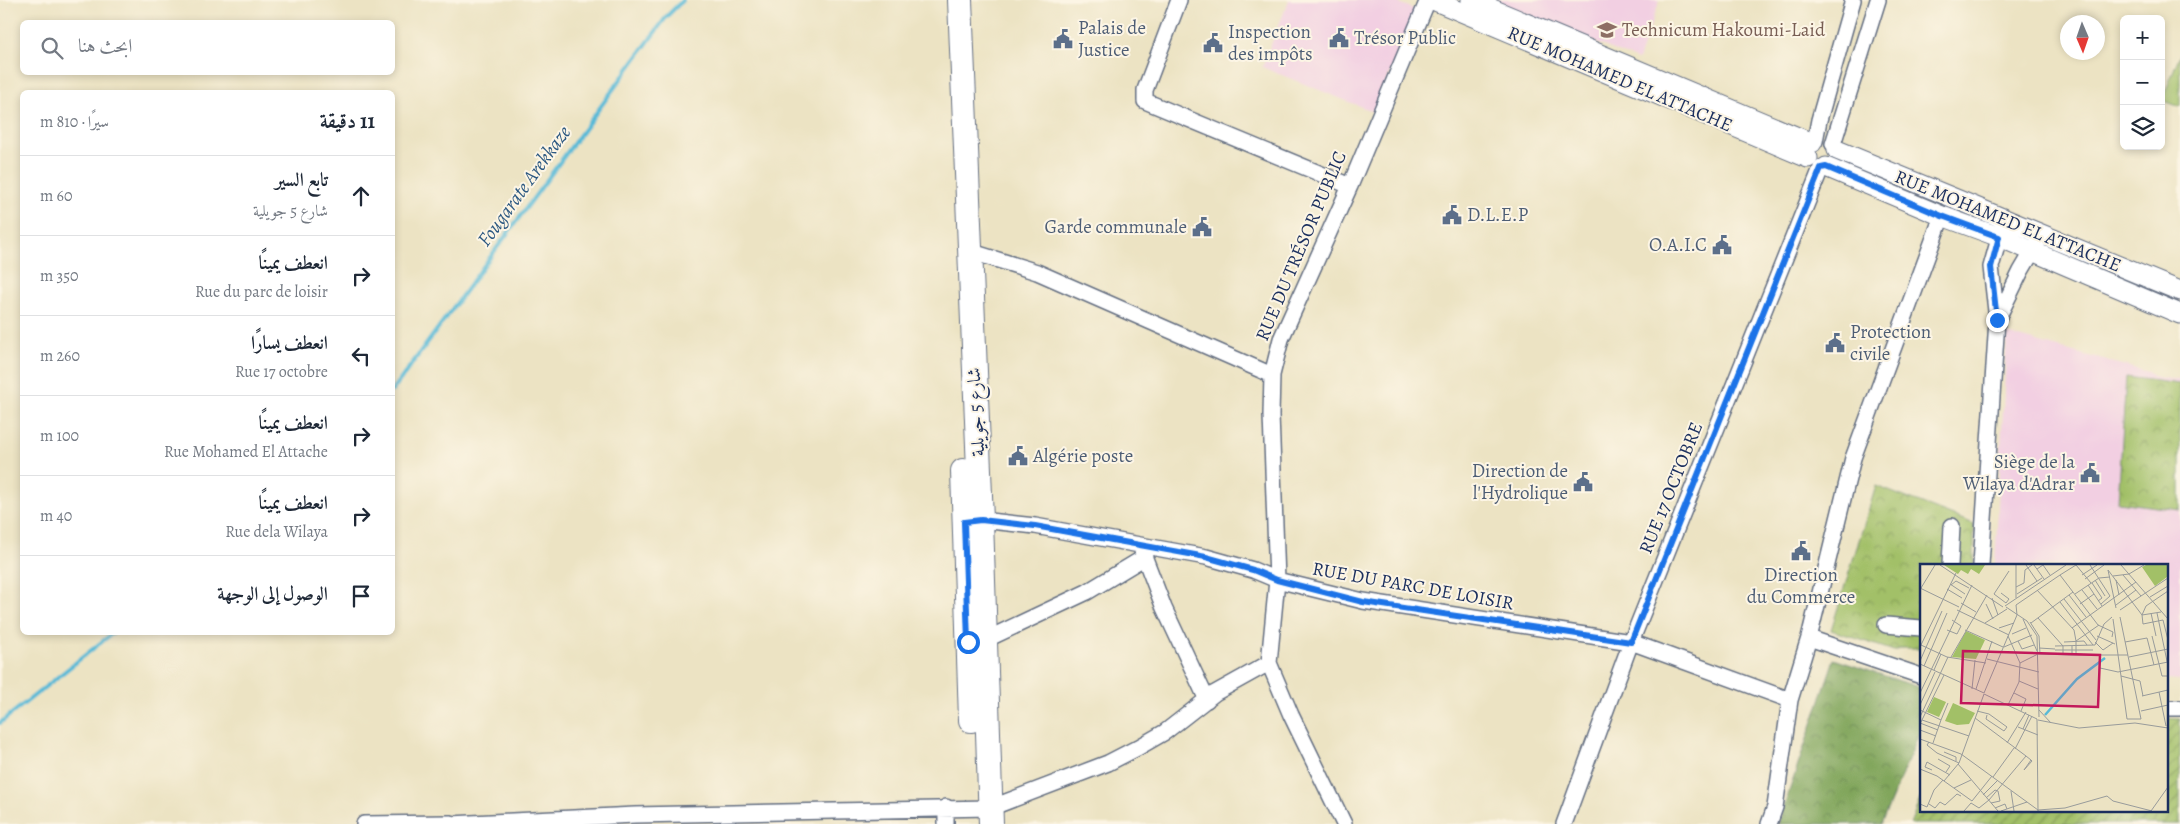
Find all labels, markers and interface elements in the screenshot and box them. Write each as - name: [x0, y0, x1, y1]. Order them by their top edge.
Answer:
- place label: Palais de Justice: [1078, 15, 1146, 63]
- north arrow: [2060, 15, 2105, 60]
- map controls: [2120, 15, 2165, 150]
- button: +: [2120, 15, 2165, 60]
- place label: Technicum Hakoumi-Laid: [1622, 17, 1826, 43]
- place label: Inspection des impôts: [1228, 19, 1313, 67]
- school or university icon: Technicum Hakoumi-Laid: [1596, 19, 1618, 41]
- search box: [20, 20, 395, 75]
- street label: RUE MOHAMED EL ATTACHE: [1504, 20, 1736, 138]
- place label: Trésor Public: [1354, 25, 1456, 51]
- public building icon: Trésor Public: [1328, 27, 1350, 49]
- public building icon: Palais de Justice: [1052, 28, 1074, 50]
- public building icon: Inspection des impôts: [1202, 32, 1224, 54]
- text: ابحث هنا: [78, 33, 132, 59]
- icon: search: [38, 34, 66, 62]
- button: −: [2120, 60, 2165, 105]
- button: layers: [2120, 105, 2165, 150]
- text: 11 دقيقة: [320, 107, 375, 135]
- text: سيرًا · 810 m: [40, 111, 109, 133]
- water label: Fougarate Arekkaze: [471, 120, 577, 252]
- street label: RUE DU TRÉSOR PUBLIC: [1249, 147, 1353, 345]
- street label: RUE MOHAMED EL ATTACHE: [1891, 164, 2125, 278]
- text: تابع السير: [275, 167, 328, 193]
- icon: ahead: [347, 182, 375, 210]
- text: 60 m: [40, 185, 72, 207]
- text: شارع 5 جويلية: [253, 200, 328, 222]
- place label: D.L.E.P: [1467, 202, 1529, 228]
- public building icon: D.L.E.P: [1441, 204, 1463, 226]
- place label: Garde communale: [1045, 214, 1187, 240]
- public building icon: Garde communale: [1191, 216, 1213, 238]
- place label: O.A.I.C: [1649, 232, 1707, 258]
- public building icon: O.A.I.C: [1711, 234, 1733, 256]
- text: انعطف يمينًا: [258, 250, 328, 276]
- icon: right: [347, 262, 375, 290]
- text: 350 m: [40, 265, 79, 287]
- text: Rue du parc de loisir: [195, 281, 328, 303]
- route end: [1986, 309, 2009, 332]
- place label: Protection civile: [1850, 319, 1931, 367]
- text: انعطف يسارًا: [251, 330, 328, 356]
- public building icon: Protection civile: [1824, 332, 1846, 354]
- icon: left: [347, 342, 375, 370]
- text: 260 m: [40, 345, 80, 367]
- text: Rue 17 octobre: [235, 361, 328, 383]
- street label: شارع 5 جويلية: [961, 367, 993, 457]
- text: انعطف يمينًا: [258, 410, 328, 436]
- street label: RUE 17 OCTOBRE: [1633, 418, 1709, 558]
- icon: right: [347, 422, 375, 450]
- text: 100 m: [40, 425, 79, 447]
- text: Rue Mohamed El Attache: [164, 441, 328, 463]
- place label: Algérie poste: [1032, 443, 1133, 469]
- public building icon: Algérie poste: [1007, 445, 1029, 467]
- place label: Siège de la Wilaya d'Adrar: [1962, 449, 2075, 497]
- place label: Direction de l'Hydrolique: [1472, 458, 1568, 506]
- public building icon: Siège de la Wilaya d'Adrar: [2079, 462, 2101, 484]
- public building icon: Direction de l'Hydrolique: [1572, 471, 1594, 493]
- text: انعطف يمينًا: [258, 490, 328, 516]
- icon: right: [347, 502, 375, 530]
- text: 40 m: [40, 505, 72, 527]
- text: Rue dela Wilaya: [225, 521, 328, 543]
- public building icon: Direction du Commerce: [1790, 540, 1812, 562]
- street label: RUE DU PARC DE LOISIR: [1310, 555, 1516, 617]
- place label: Direction du Commerce: [1747, 562, 1855, 610]
- inset map: [1920, 564, 2168, 812]
- text: الوصول إلى الوجهة: [217, 581, 328, 607]
- icon: arrive: [347, 582, 375, 610]
- route start: [957, 631, 980, 654]

